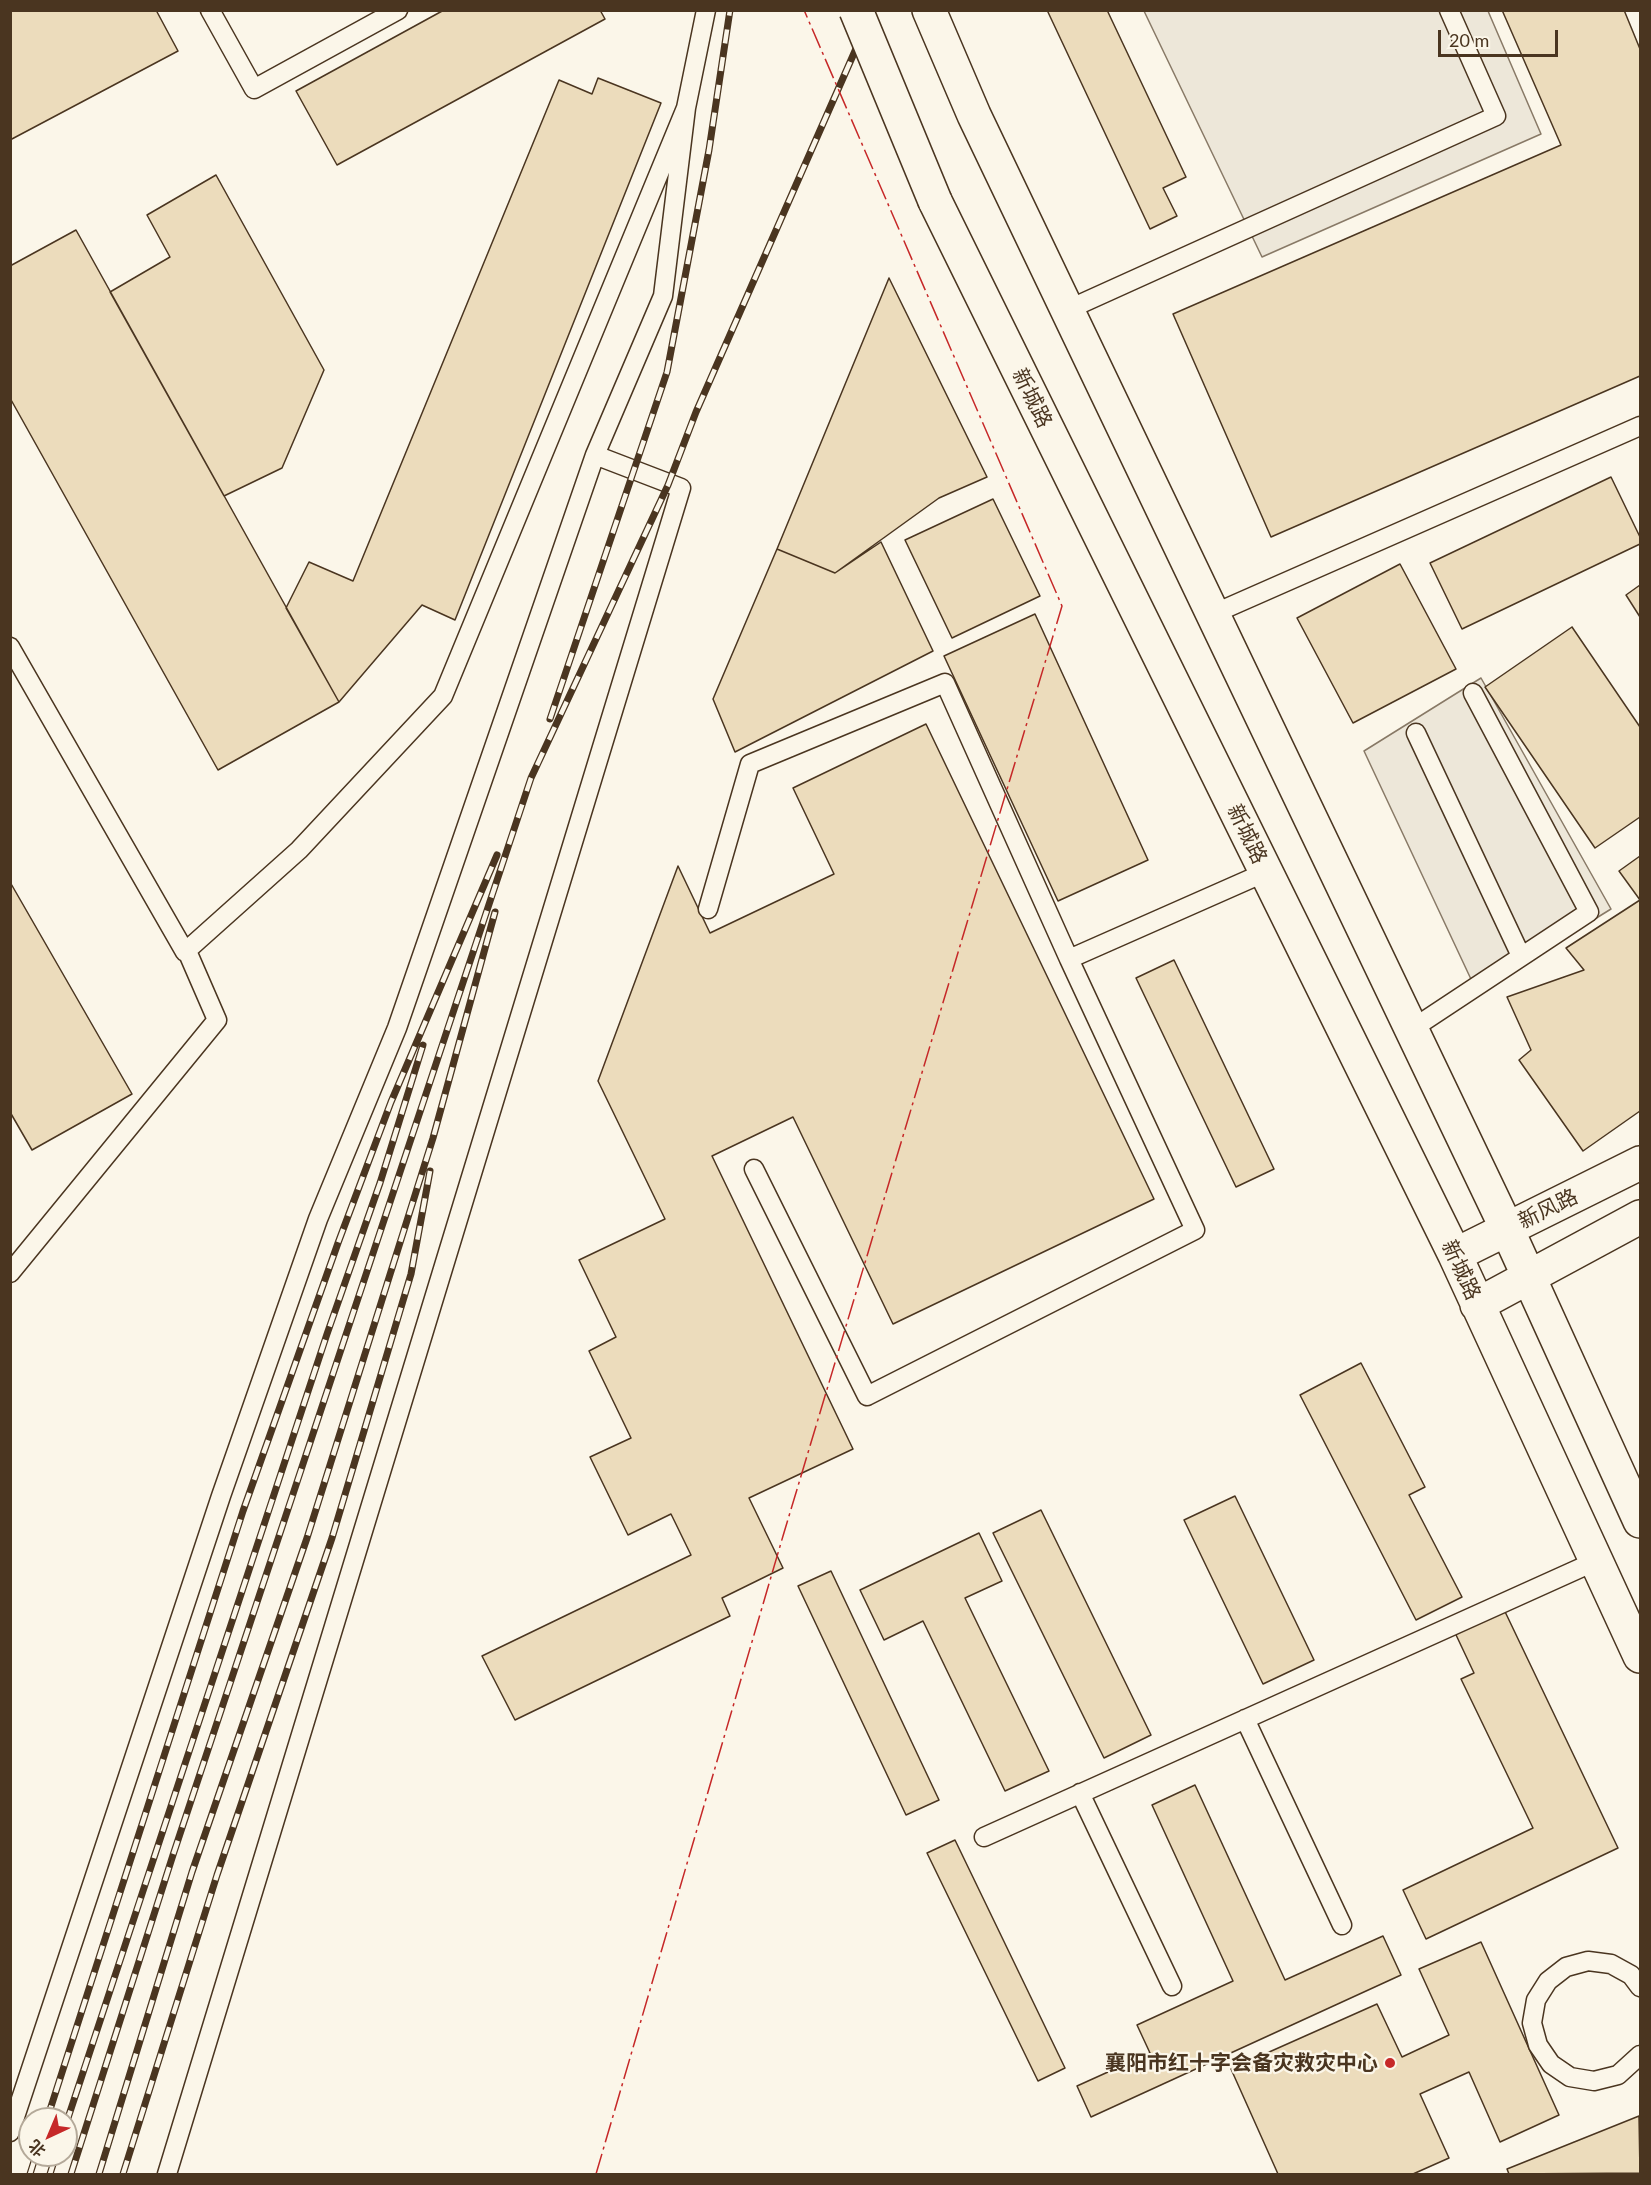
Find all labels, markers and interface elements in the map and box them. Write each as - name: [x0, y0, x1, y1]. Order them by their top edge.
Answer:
- scale bar: [1441, 18, 1561, 56]
- text: 20 m: [1449, 29, 1489, 51]
- street label: 新城路: [1007, 364, 1057, 432]
- street label: 新城路: [1222, 800, 1272, 868]
- street label: 新风路: [1514, 1184, 1582, 1234]
- street label: 新城路: [1436, 1236, 1486, 1304]
- place label: 襄阳市红十字会备灾救灾中心: [1105, 2050, 1378, 2076]
- marker: 襄阳市红十字会备灾救灾中心: [1383, 2056, 1397, 2070]
- north arrow: [18, 2107, 78, 2167]
- text: 北: [24, 2136, 49, 2161]

